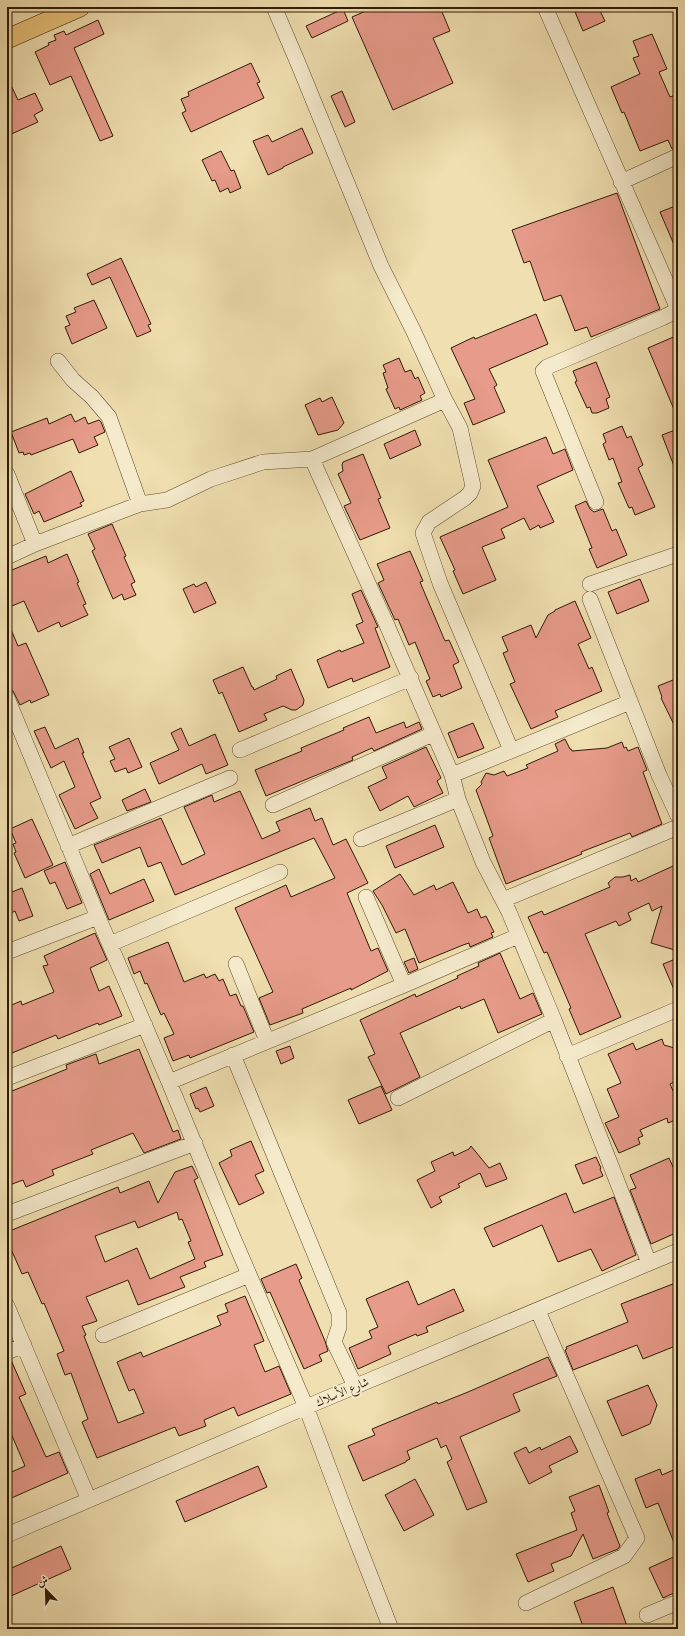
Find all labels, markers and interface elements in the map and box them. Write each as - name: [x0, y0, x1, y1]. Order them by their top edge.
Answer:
- street label: شارع الأسلاك: [312, 1373, 373, 1413]
- north arrow: [26, 1570, 66, 1610]
- text: ش: [35, 1573, 50, 1590]

